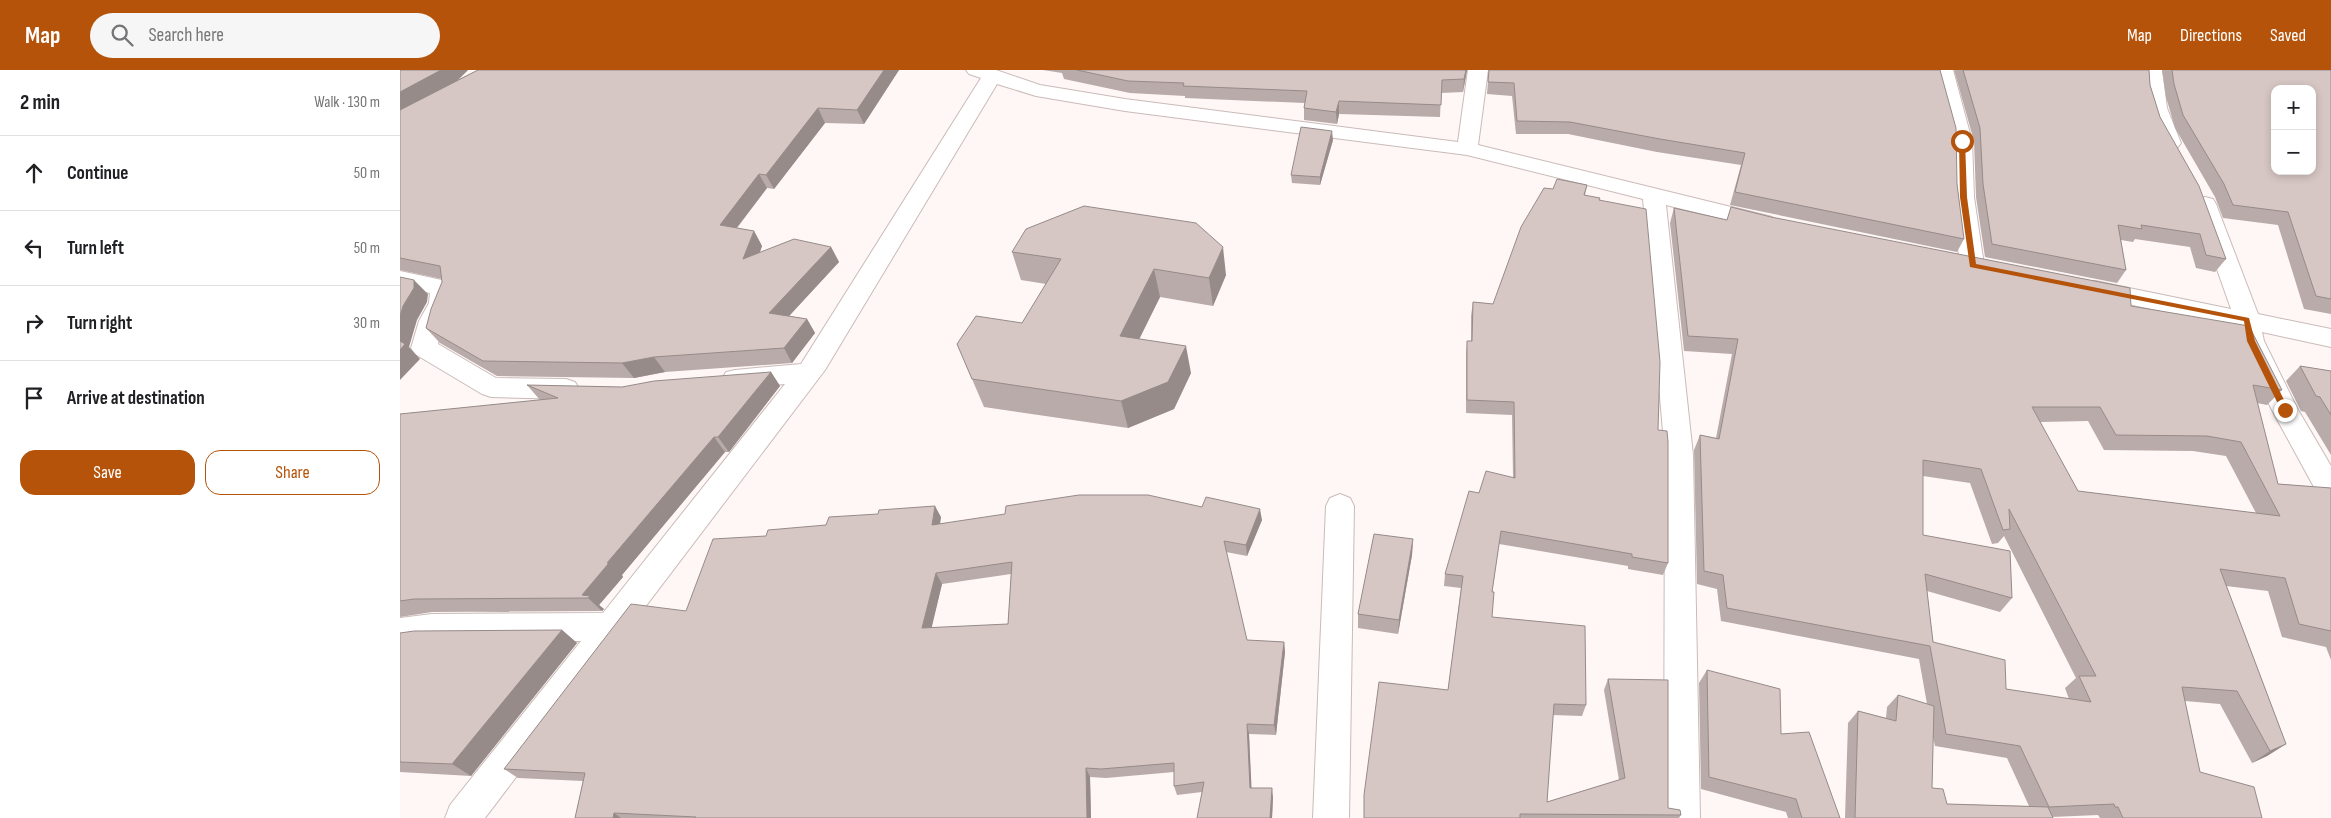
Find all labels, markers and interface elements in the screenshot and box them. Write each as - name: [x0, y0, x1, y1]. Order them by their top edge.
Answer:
- search box: [90, 13, 440, 58]
- text: Map: [25, 21, 60, 50]
- icon: search: [108, 21, 136, 49]
- text: Search here: [148, 24, 224, 47]
- text: Map: [2127, 25, 2152, 46]
- text: Directions: [2180, 25, 2242, 46]
- text: Saved: [2270, 25, 2306, 46]
- map controls: [2271, 85, 2316, 175]
- button: +: [2271, 85, 2316, 130]
- text: 2 min: [20, 90, 60, 115]
- text: Walk · 130 m: [314, 93, 380, 112]
- route start: [1951, 130, 1974, 153]
- button: −: [2271, 130, 2316, 175]
- icon: ahead: [20, 159, 48, 187]
- text: Continue: [67, 162, 128, 185]
- text: 50 m: [354, 164, 380, 183]
- icon: left: [20, 234, 48, 262]
- text: Turn left: [67, 237, 124, 260]
- text: 50 m: [354, 239, 380, 258]
- icon: right: [20, 309, 48, 337]
- text: Turn right: [67, 312, 132, 335]
- text: 30 m: [353, 314, 380, 333]
- icon: arrive: [20, 384, 48, 412]
- text: Arrive at destination: [67, 387, 205, 410]
- route end: [2274, 399, 2297, 422]
- button: Save: [20, 450, 195, 495]
- button: Share: [205, 450, 380, 495]

